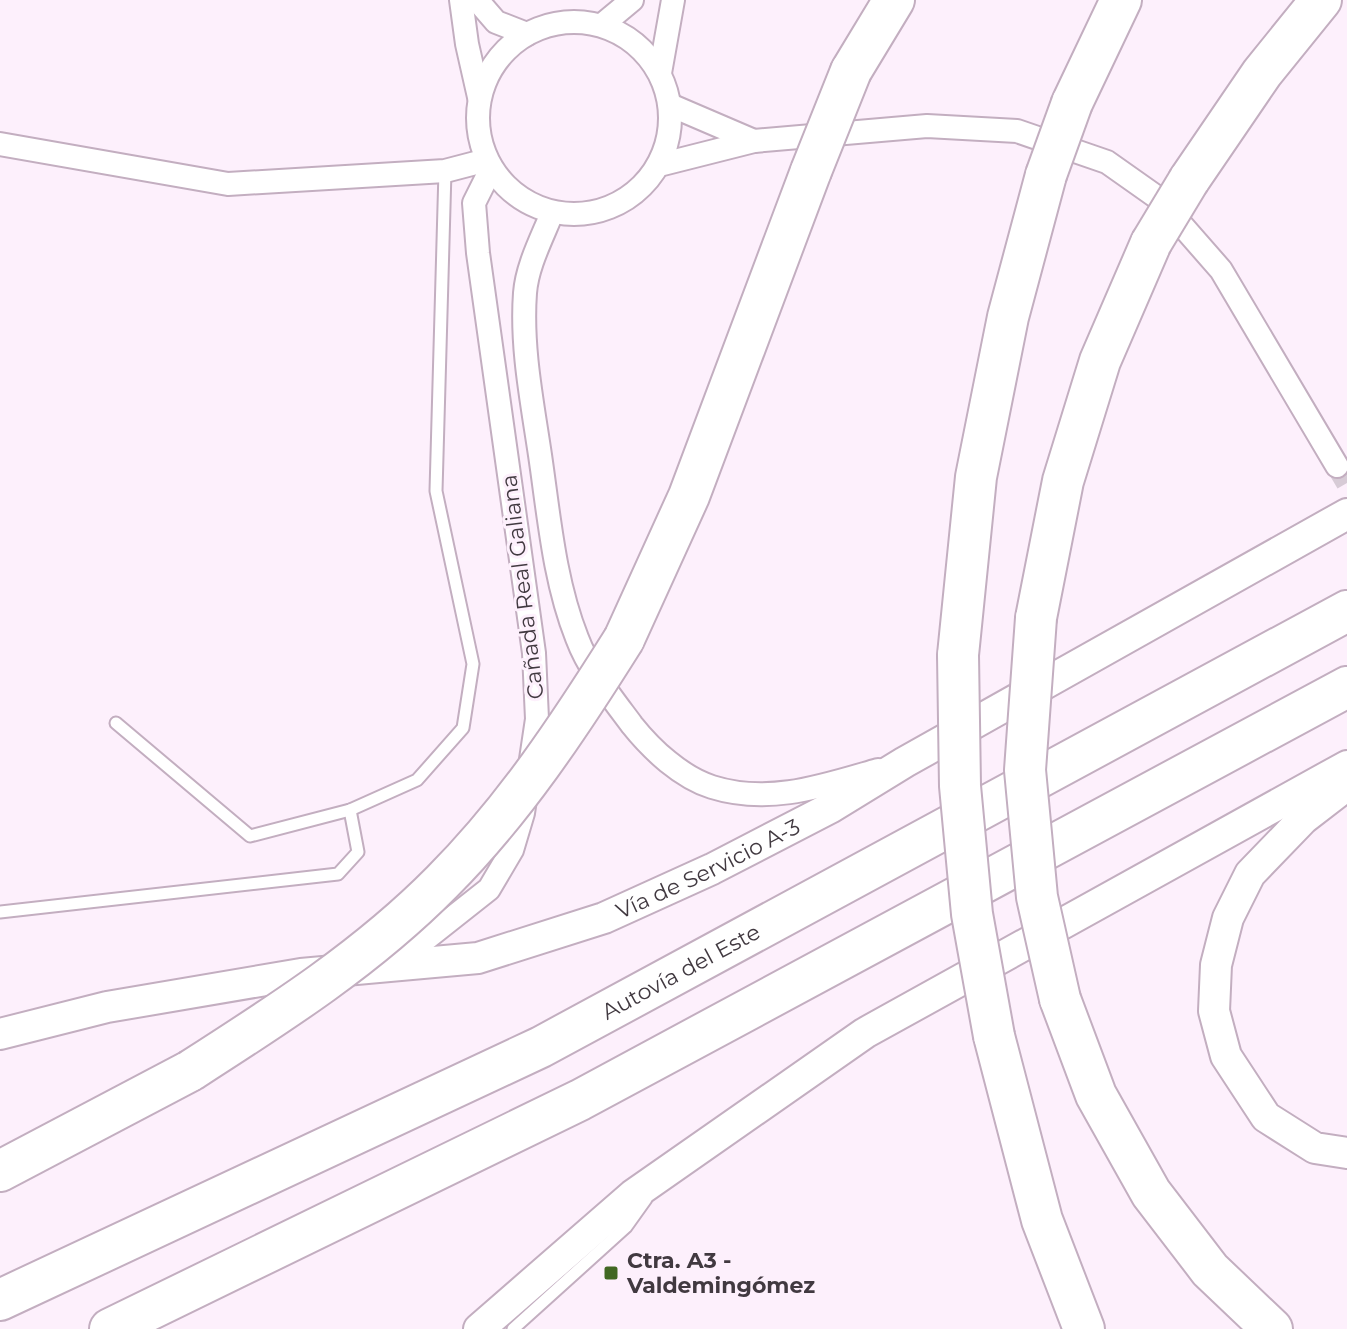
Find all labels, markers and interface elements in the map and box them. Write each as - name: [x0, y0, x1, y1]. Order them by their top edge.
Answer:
- street label: Cañada Real Galiana: [495, 473, 550, 701]
- street label: Vía de Servicio A-3: [612, 813, 804, 925]
- street label: Autovía del Este: [597, 918, 765, 1026]
- place label: Ctra. A3 - Valdemingómez: [626, 1247, 815, 1299]
- marker: Ctra. A3 - Valdemingómez: [602, 1264, 620, 1282]

